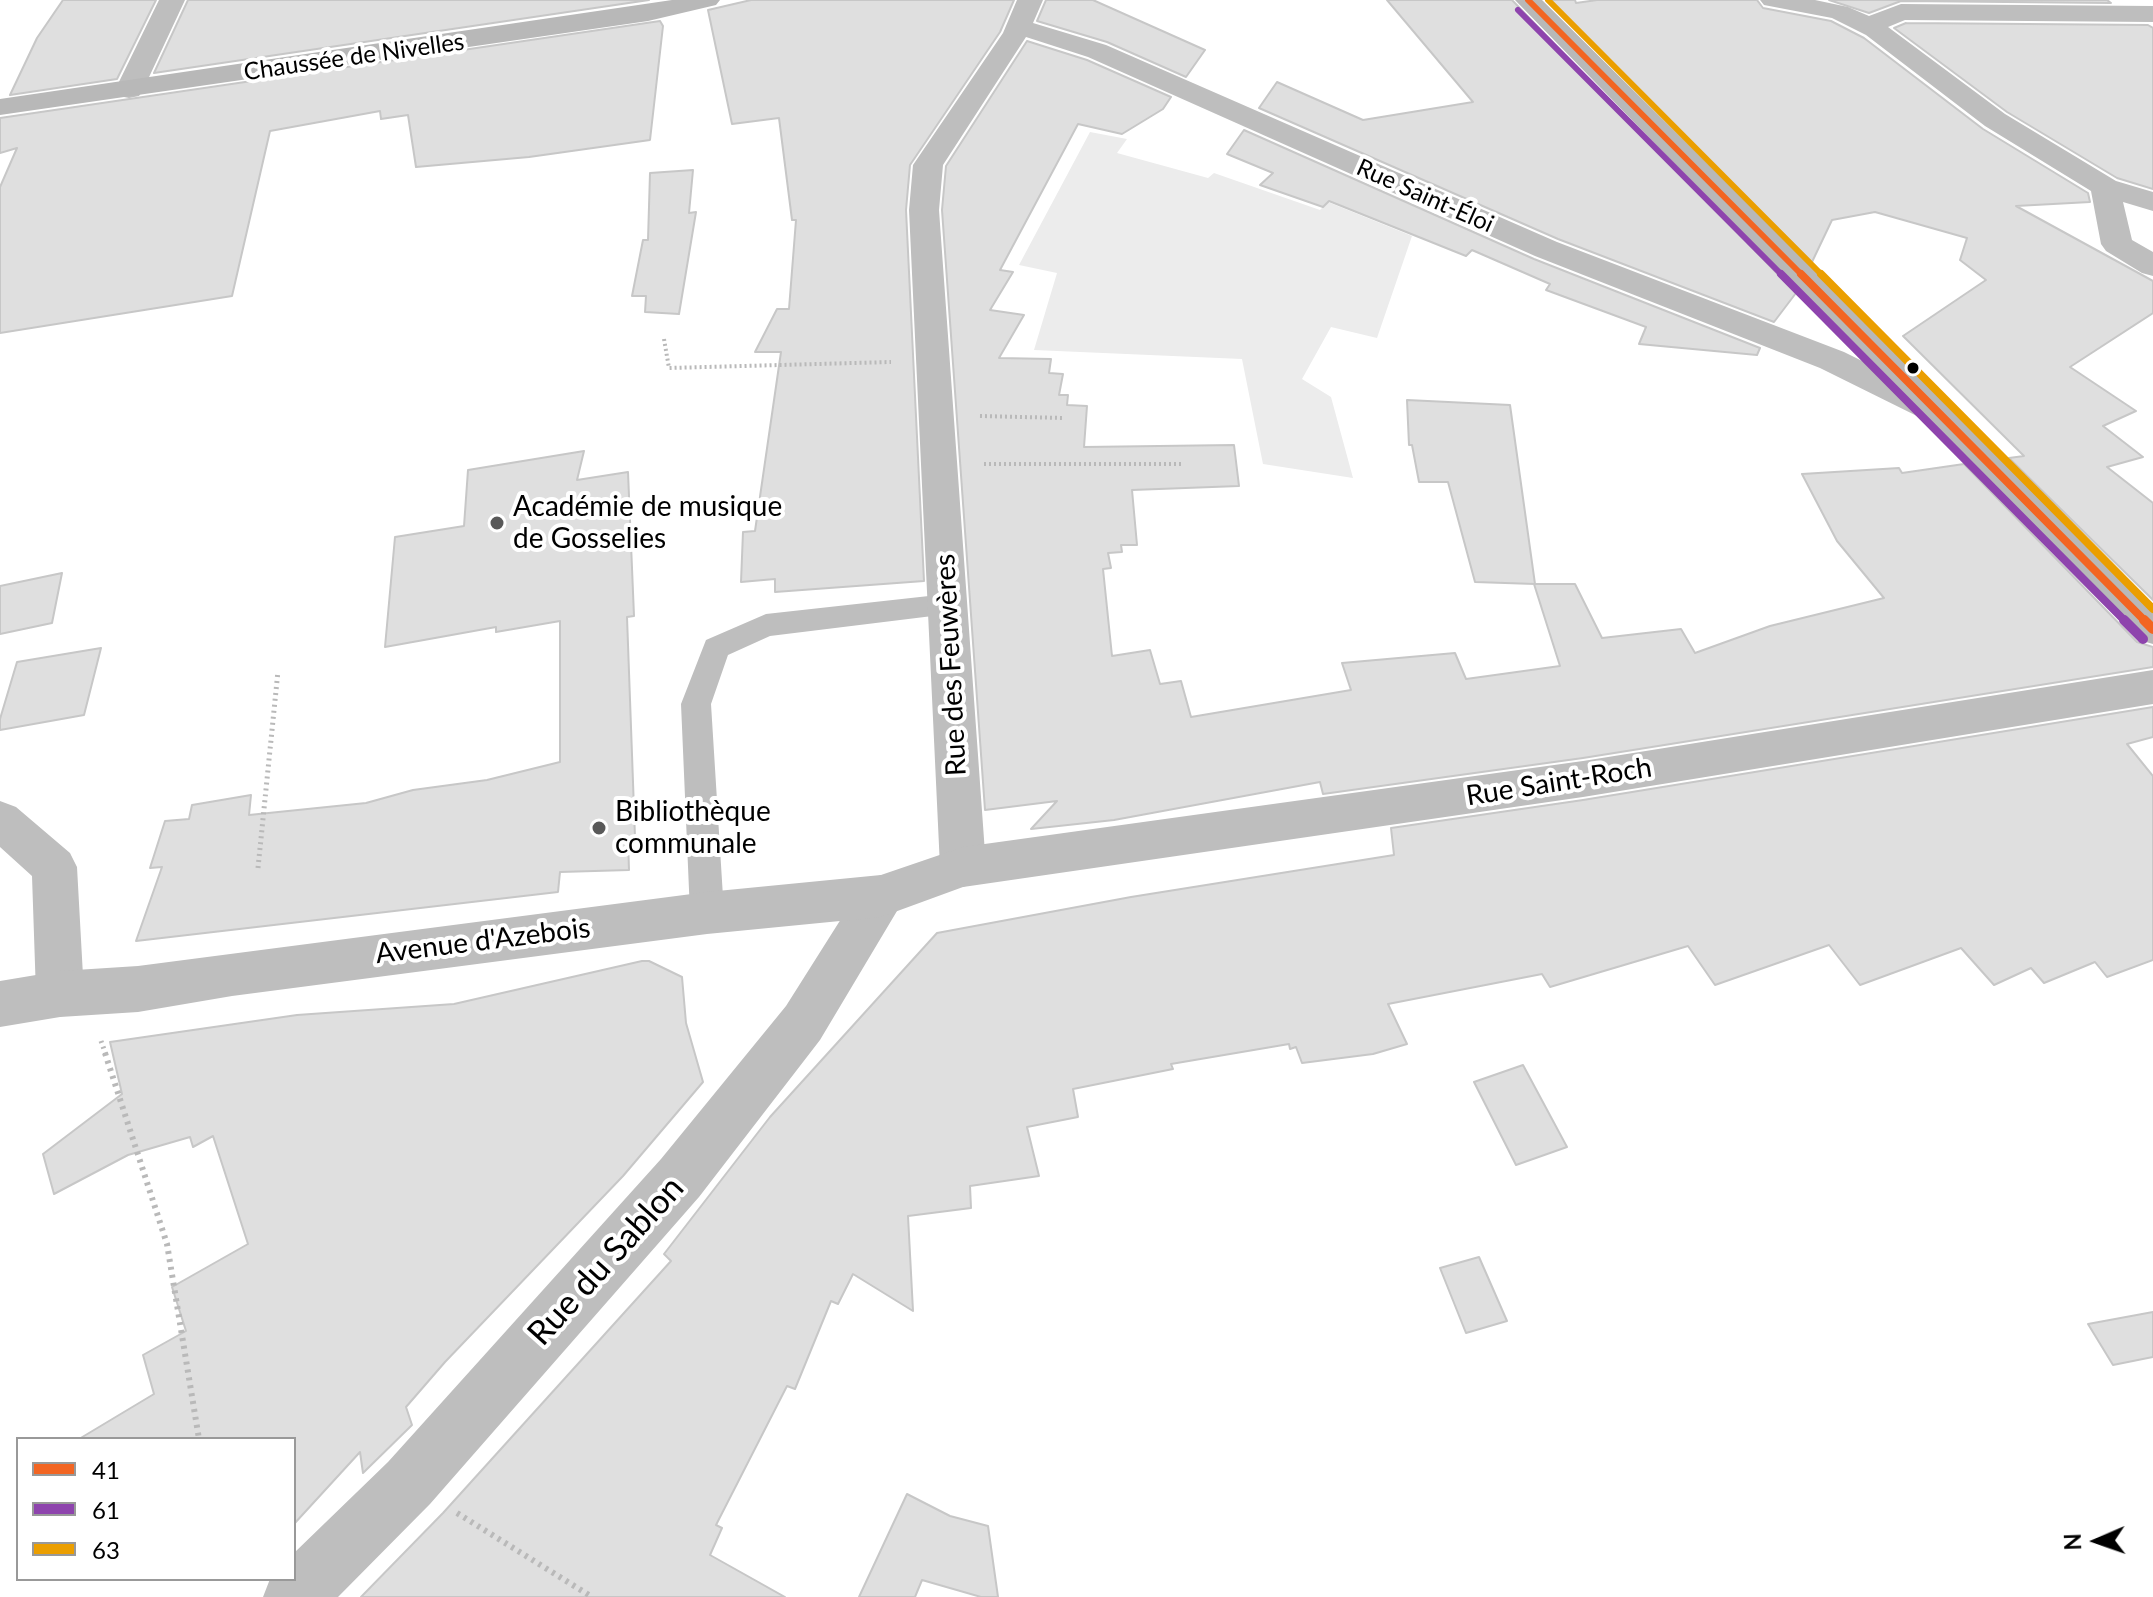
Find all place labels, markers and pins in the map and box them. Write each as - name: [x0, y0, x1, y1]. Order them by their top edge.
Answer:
- unlabelled marker: [1905, 360, 1921, 376]
- place label: Académie de musique de Gosselies: [513, 490, 782, 556]
- marker: Académie de musique de Gosselies: [488, 514, 506, 532]
- place label: Bibliothèque communale: [615, 795, 771, 861]
- marker: Bibliothèque communale: [590, 819, 608, 837]

